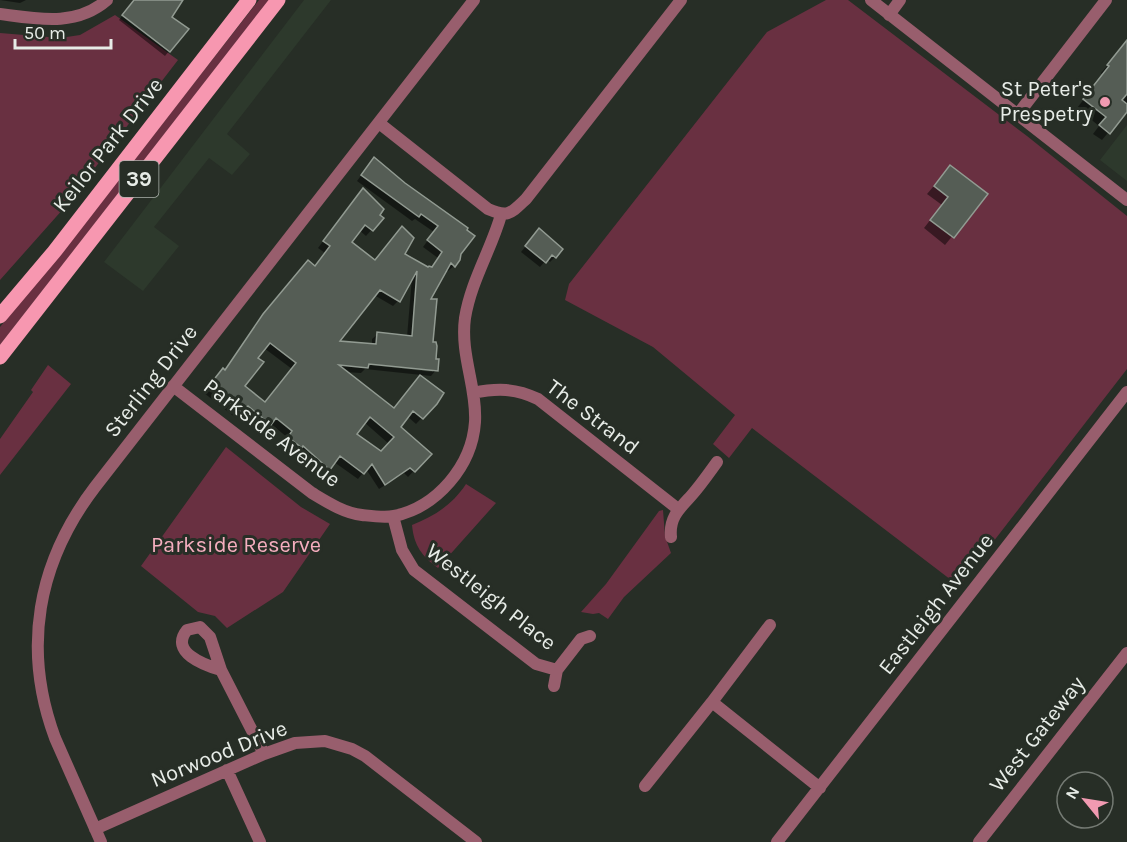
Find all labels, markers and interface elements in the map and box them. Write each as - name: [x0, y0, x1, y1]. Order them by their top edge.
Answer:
- scale bar: [15, 12, 111, 50]
- text: 50 m: [24, 22, 66, 44]
- street label: Keilor Park Drive: [47, 72, 169, 218]
- place label: St Peter's Prespetry: [999, 76, 1093, 127]
- marker: St Peter's Prespetry: [1098, 95, 1112, 109]
- road number: 39: [120, 161, 158, 197]
- street label: Sterling Drive: [99, 319, 203, 443]
- street label: Parkside Avenue: [198, 373, 346, 493]
- street label: The Strand: [542, 374, 644, 460]
- street label: Eastleigh Avenue: [873, 528, 999, 680]
- park label: Parkside Reserve: [151, 532, 321, 558]
- street label: Westleigh Place: [421, 538, 561, 656]
- street label: West Gateway: [984, 671, 1090, 797]
- street label: Norwood Drive: [147, 715, 291, 793]
- north arrow: [1055, 770, 1115, 830]
- text: N: [1061, 783, 1084, 802]

